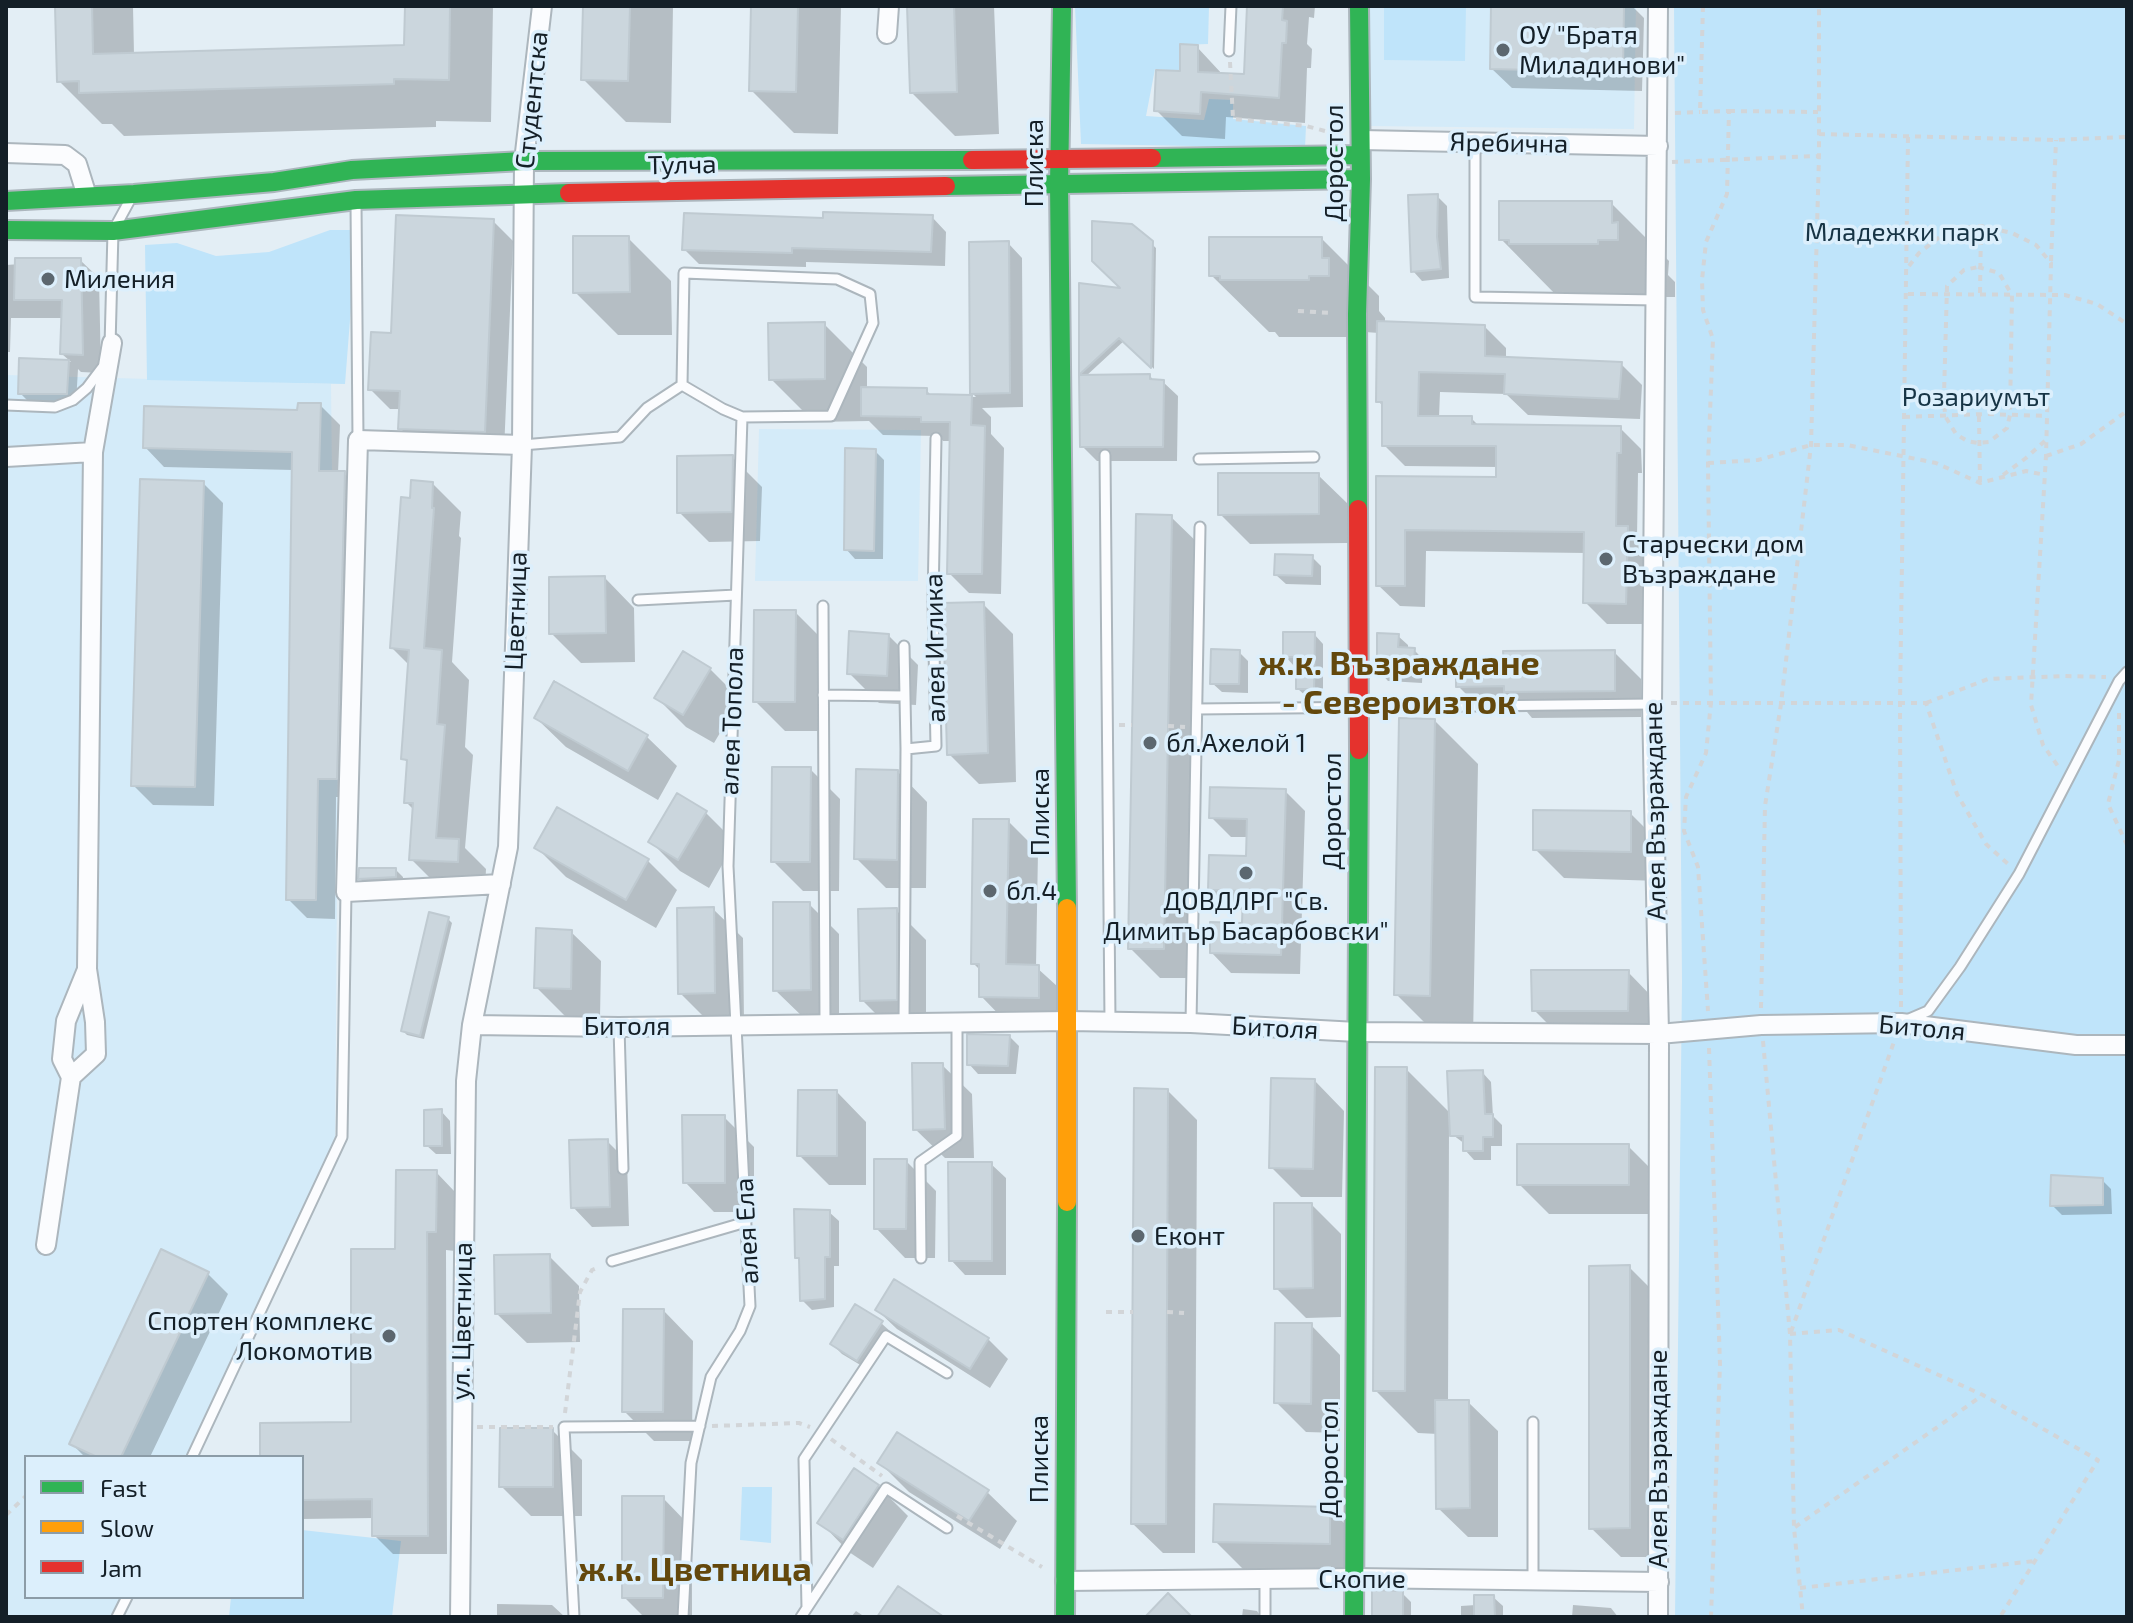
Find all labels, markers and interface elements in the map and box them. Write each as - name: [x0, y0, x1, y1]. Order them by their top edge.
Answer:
- place label: ОУ "Братя Миладинови": [1519, 19, 1685, 80]
- street label: Студентска: [509, 30, 555, 170]
- marker: ОУ "Братя Миладинови": [1494, 41, 1512, 59]
- street label: Доростол: [1318, 104, 1350, 222]
- street label: Плиска: [1018, 119, 1050, 207]
- street label: Яребична: [1449, 126, 1569, 160]
- street label: Тулча: [647, 149, 717, 181]
- park label: Младежки парк: [1805, 216, 1999, 248]
- place label: Миления: [64, 263, 175, 295]
- marker: Миления: [39, 270, 57, 288]
- park label: Розариумът: [1902, 381, 2050, 413]
- place label: Старчески дом Възраждане: [1622, 528, 1804, 590]
- marker: Старчески дом Възраждане: [1597, 550, 1615, 568]
- street label: Цветница: [498, 551, 534, 671]
- street label: алея Иглика: [918, 573, 952, 723]
- district label: ж.к. Възраждане - Североизток: [1258, 644, 1540, 724]
- street label: алея Топола: [714, 646, 750, 796]
- street label: Алея Възраждане: [1637, 701, 1673, 921]
- place label: бл.Ахелой 1: [1166, 727, 1306, 759]
- marker: бл.Ахелой 1: [1141, 734, 1159, 752]
- street label: Доростол: [1316, 752, 1348, 870]
- street label: Плиска: [1024, 768, 1056, 856]
- marker: ДОВДЛРГ "Св. Димитър Басарбовски": [1237, 864, 1255, 882]
- place label: бл.4: [1006, 875, 1057, 907]
- marker: бл.4: [981, 882, 999, 900]
- place label: ДОВДЛРГ "Св. Димитър Басарбовски": [1103, 885, 1389, 946]
- street label: Битоля: [1877, 1009, 1967, 1047]
- street label: Битоля: [584, 1010, 670, 1042]
- street label: Битоля: [1231, 1010, 1319, 1046]
- street label: алея Ела: [729, 1177, 765, 1285]
- place label: Еконт: [1154, 1220, 1225, 1252]
- marker: Еконт: [1129, 1227, 1147, 1245]
- street label: ул. Цветница: [445, 1242, 479, 1400]
- place label: Спортен комплекс Локомотив: [147, 1305, 373, 1366]
- marker: Спортен комплекс Локомотив: [380, 1327, 398, 1345]
- street label: Алея Възраждане: [1642, 1350, 1674, 1568]
- street label: Доростол: [1313, 1400, 1345, 1518]
- street label: Плиска: [1023, 1415, 1055, 1503]
- legend: [24, 1455, 304, 1599]
- text: Fast: [100, 1473, 147, 1502]
- text: Slow: [100, 1513, 154, 1542]
- district label: ж.к. Цветница: [578, 1550, 812, 1590]
- text: Jam: [100, 1553, 142, 1582]
- street label: Скопие: [1318, 1563, 1406, 1595]

